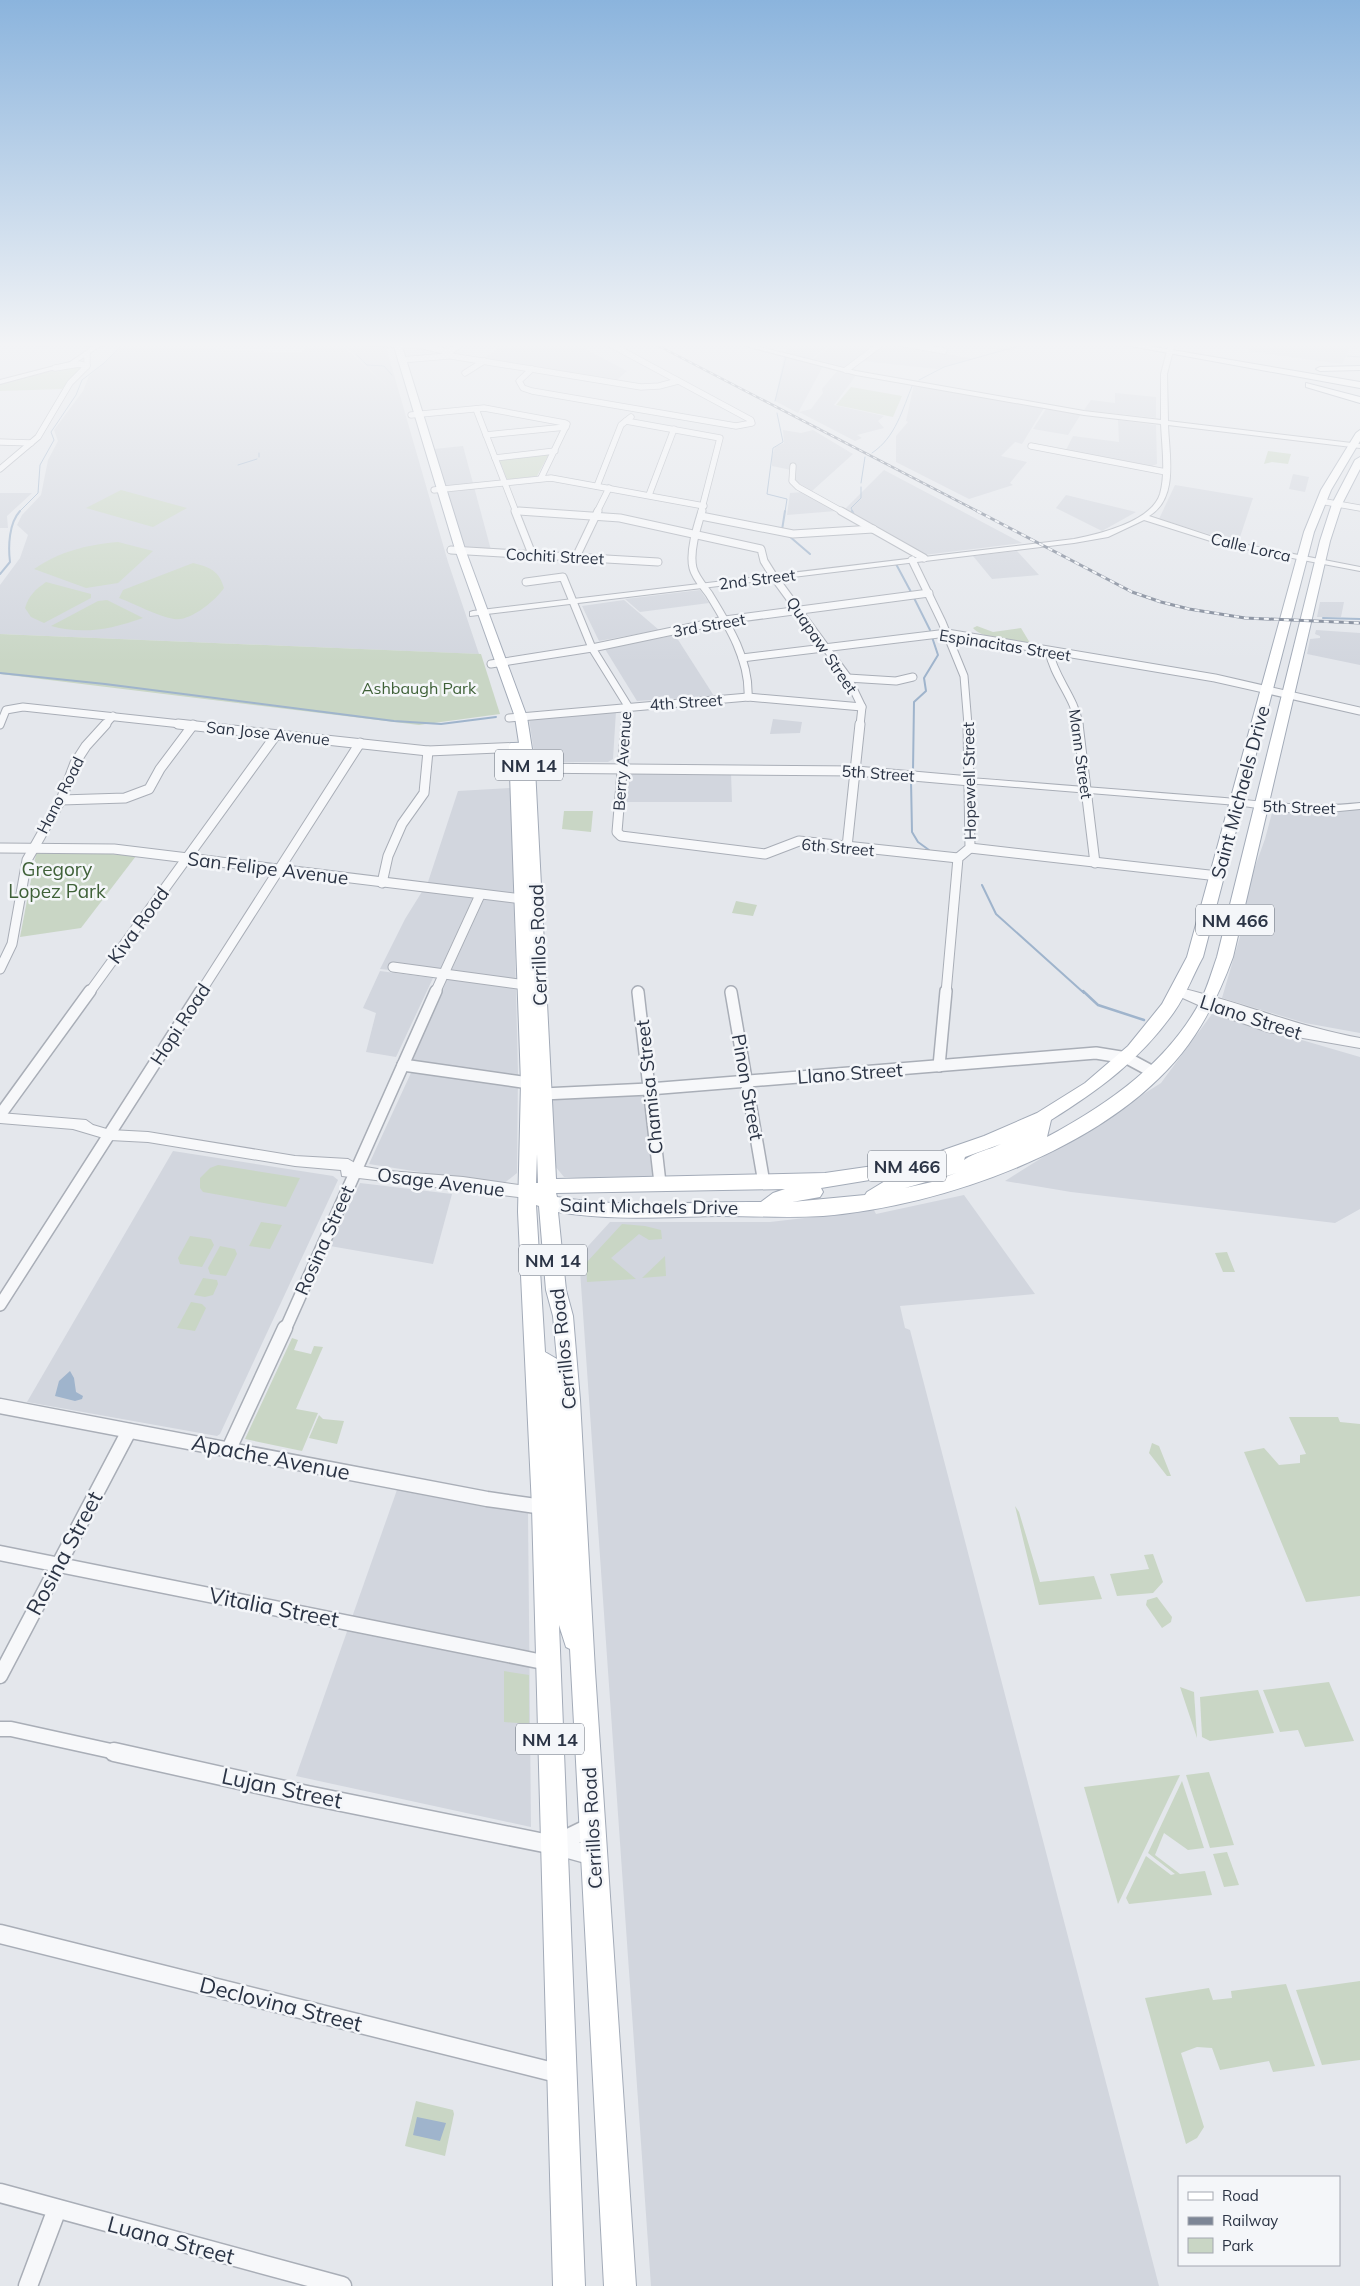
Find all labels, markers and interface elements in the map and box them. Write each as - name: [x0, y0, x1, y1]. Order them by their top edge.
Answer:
- street label: Calle Lorca: [1209, 528, 1293, 566]
- street label: Cochiti Street: [505, 543, 605, 569]
- street label: 2nd Street: [718, 564, 797, 594]
- street label: Quapaw Street: [782, 593, 862, 698]
- street label: 3rd Street: [671, 609, 747, 641]
- street label: Espinacitas Street: [938, 625, 1073, 665]
- park label: Ashbaugh Park: [362, 678, 477, 698]
- street label: 4th Street: [649, 689, 724, 715]
- street label: Saint Michaels Drive: [1205, 703, 1275, 881]
- street label: Mann Street: [1065, 708, 1097, 801]
- street label: Berry Avenue: [609, 710, 635, 812]
- street label: San Jose Avenue: [205, 717, 331, 749]
- street label: Hopewell Street: [958, 721, 980, 840]
- road number: NM 14: [495, 750, 563, 780]
- street label: Hano Road: [32, 753, 88, 837]
- street label: 5th Street: [841, 760, 916, 786]
- street label: 5th Street: [1262, 796, 1336, 818]
- street label: 6th Street: [801, 834, 876, 860]
- street label: San Felipe Avenue: [186, 846, 350, 890]
- park label: Gregory Lopez Park: [8, 857, 106, 903]
- street label: Kiva Road: [102, 882, 174, 968]
- street label: Cerrillos Road: [524, 884, 552, 1006]
- road number: NM 466: [1196, 904, 1274, 936]
- street label: Hopi Road: [145, 979, 215, 1069]
- street label: Llano Street: [1197, 989, 1305, 1045]
- street label: Chamisa Street: [630, 1018, 668, 1155]
- street label: Pinon Street: [727, 1032, 769, 1142]
- street label: Llano Street: [796, 1057, 904, 1089]
- road number: NM 466: [868, 1150, 946, 1182]
- street label: Osage Avenue: [376, 1162, 506, 1202]
- street label: Rosina Street: [289, 1181, 359, 1299]
- street label: Saint Michaels Drive: [560, 1192, 738, 1220]
- road number: NM 14: [519, 1244, 587, 1276]
- street label: Cerrillos Road: [545, 1287, 581, 1411]
- street label: Apache Avenue: [189, 1428, 353, 1486]
- street label: Rosina Street: [20, 1486, 109, 1620]
- street label: Vitalia Street: [207, 1581, 342, 1633]
- road number: NM 14: [516, 1724, 584, 1755]
- street label: Lujan Street: [219, 1762, 345, 1814]
- street label: Cerrillos Road: [577, 1767, 607, 1889]
- street label: Declovina Street: [197, 1970, 365, 2038]
- legend: [1178, 2176, 1340, 2266]
- text: Road: [1222, 2186, 1259, 2205]
- street label: Luana Street: [104, 2210, 238, 2270]
- text: Railway: [1222, 2211, 1278, 2230]
- text: Park: [1222, 2236, 1254, 2255]

